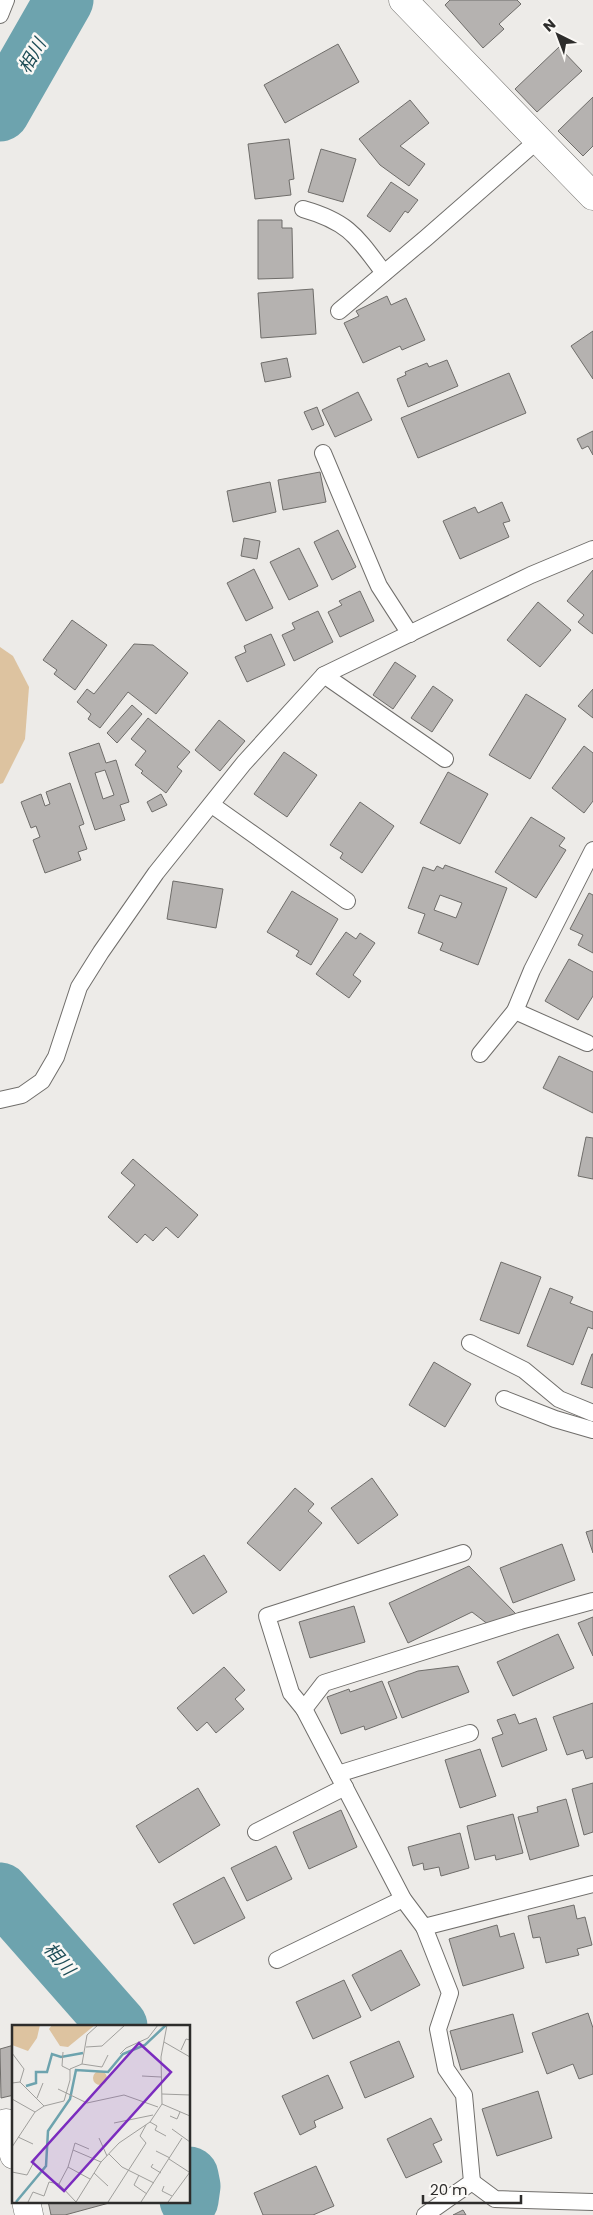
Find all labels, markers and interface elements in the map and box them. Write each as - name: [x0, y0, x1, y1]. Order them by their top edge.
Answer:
- north arrow: [533, 10, 583, 60]
- text: N: [539, 14, 560, 36]
- water label: 相川: [12, 32, 52, 78]
- water label: 相川: [38, 1937, 82, 1982]
- inset map: [12, 2025, 190, 2202]
- scale bar: [423, 2172, 520, 2204]
- text: 20 m: [430, 2179, 468, 2200]

